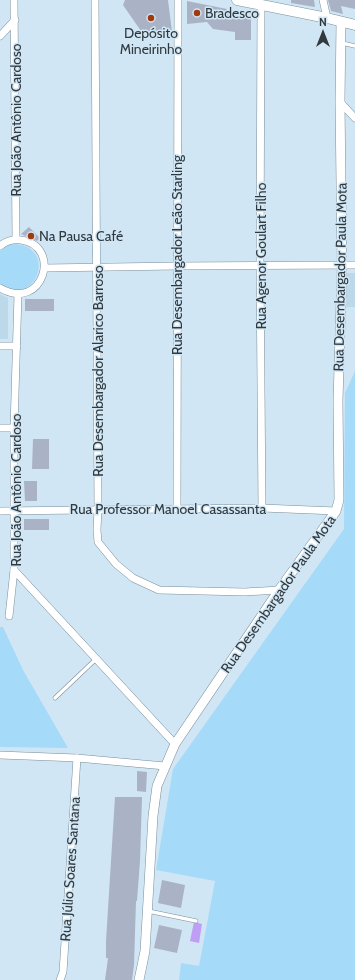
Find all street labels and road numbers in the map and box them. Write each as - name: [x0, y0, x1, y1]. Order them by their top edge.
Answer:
- street label: Rua João Antônio Cardoso: [7, 43, 25, 197]
- street label: Rua Desembargador Leão Starling: [168, 154, 186, 355]
- street label: Rua Agenor Goulart Filho: [252, 182, 270, 329]
- street label: Rua Desembargador Paula Mota: [329, 182, 351, 372]
- street label: Rua Desembargador Alarico Barroso: [89, 265, 107, 477]
- street label: Rua João Antônio Cardoso: [7, 413, 25, 567]
- street label: Rua Professor Manoel Casassanta: [70, 500, 266, 518]
- street label: Rua Desembargador Paula Mota: [216, 511, 340, 677]
- street label: Rua Júlio Soares Santana: [56, 796, 84, 942]

